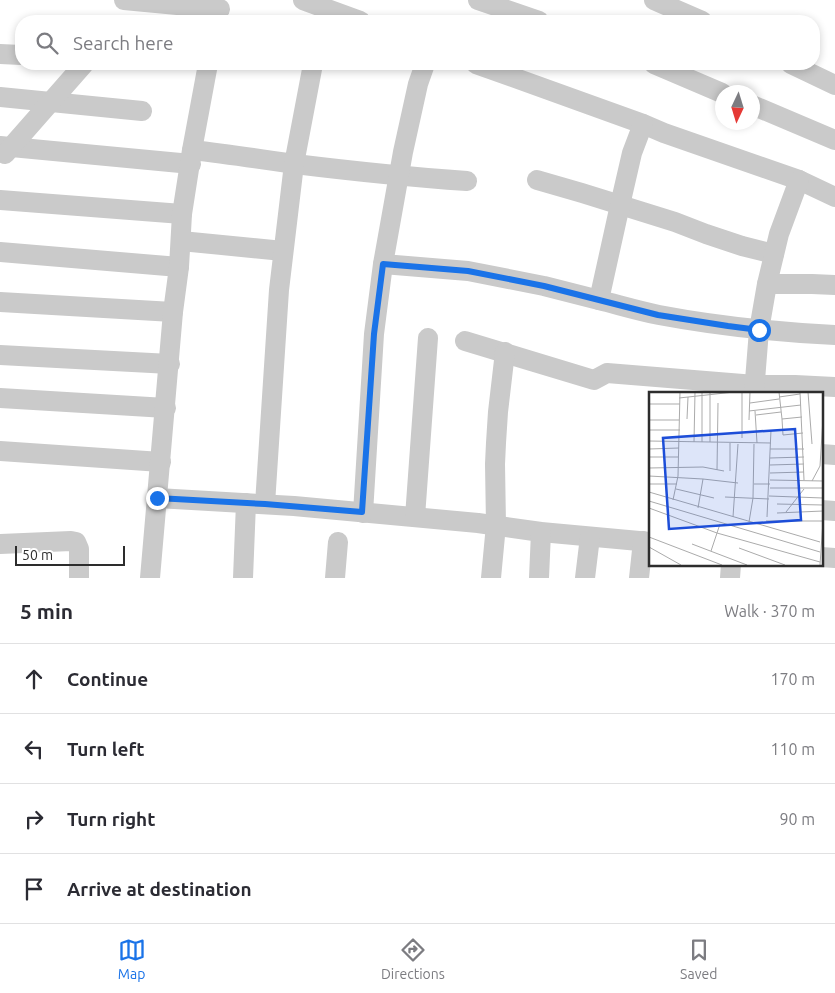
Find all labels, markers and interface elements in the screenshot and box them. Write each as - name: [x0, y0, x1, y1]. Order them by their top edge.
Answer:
- search box: [15, 15, 820, 70]
- icon: search: [33, 29, 61, 57]
- text: Search here: [73, 32, 173, 54]
- north arrow: [715, 85, 760, 130]
- route start: [748, 319, 771, 342]
- inset map: [649, 392, 822, 566]
- route end: [146, 487, 169, 510]
- scale bar: [15, 543, 125, 566]
- text: 50 m: [22, 547, 53, 563]
- text: 5 min: [20, 599, 73, 623]
- text: Walk · 370 m: [724, 602, 815, 620]
- icon: ahead: [20, 665, 48, 693]
- text: Continue: [67, 668, 148, 690]
- text: 170 m: [770, 670, 815, 688]
- icon: left: [20, 735, 48, 763]
- text: Turn left: [67, 738, 145, 760]
- text: 110 m: [770, 740, 815, 758]
- icon: right: [20, 805, 48, 833]
- text: Turn right: [67, 808, 155, 830]
- text: 90 m: [779, 810, 815, 828]
- icon: arrive: [20, 875, 48, 903]
- text: Arrive at destination: [67, 878, 252, 900]
- tab: Map: [118, 936, 146, 982]
- tab: Directions: [381, 936, 445, 982]
- tab: Saved: [680, 936, 717, 982]

